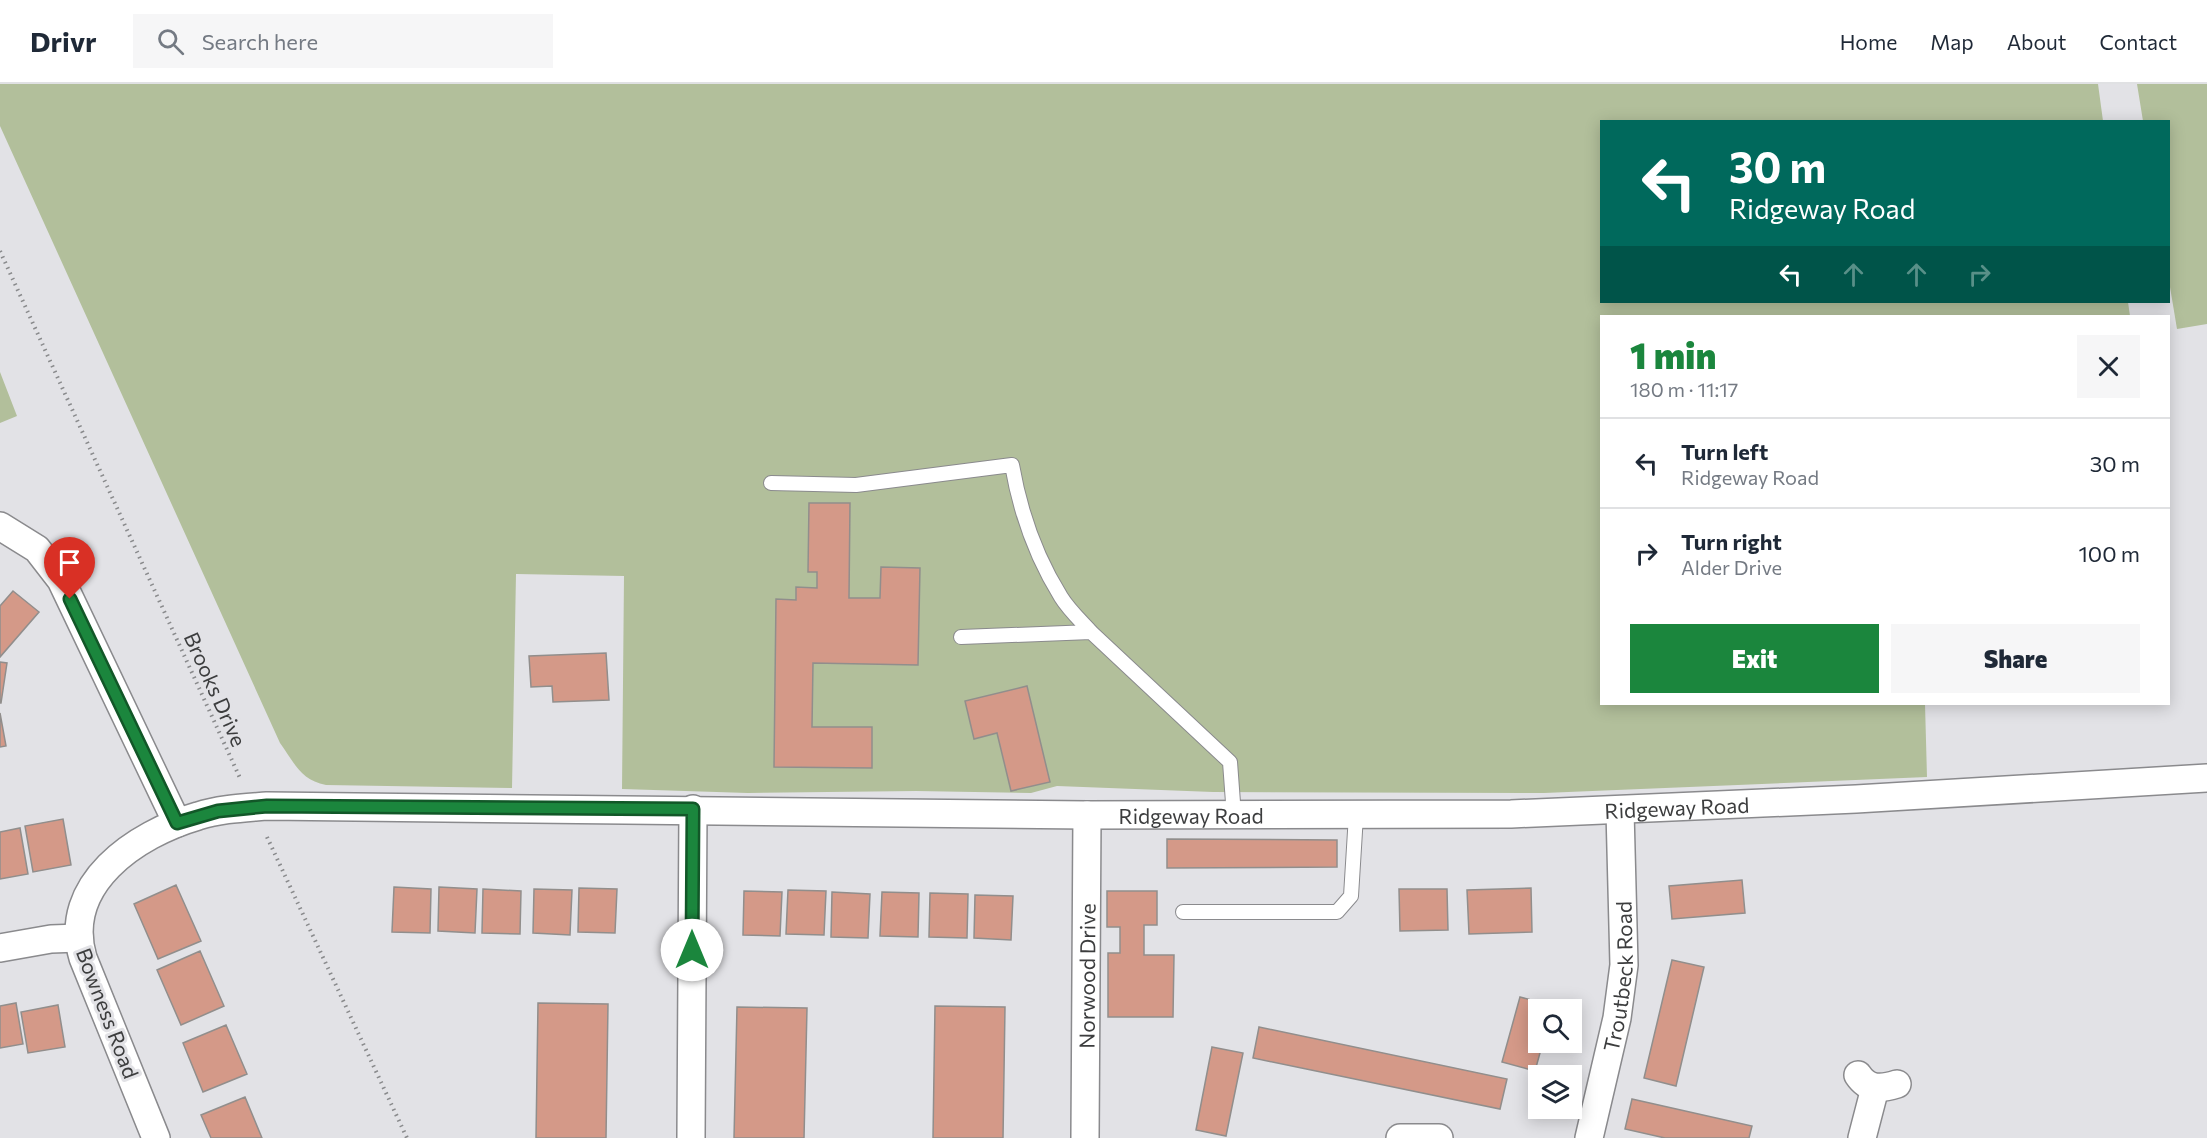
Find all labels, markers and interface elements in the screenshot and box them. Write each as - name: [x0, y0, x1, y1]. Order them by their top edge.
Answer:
- search box: [133, 14, 553, 68]
- text: Drivr: [30, 24, 97, 58]
- icon: search: [154, 25, 187, 58]
- text: Search here: [202, 28, 318, 55]
- text: Home: [1840, 29, 1897, 54]
- text: Map: [1930, 29, 1974, 54]
- text: About: [2007, 29, 2066, 54]
- text: Contact: [2099, 29, 2177, 54]
- text: 30 m: [1729, 140, 1826, 192]
- icon: left: [1630, 144, 1708, 222]
- text: Ridgeway Road: [1729, 192, 1915, 225]
- icon: left: [1774, 258, 1807, 291]
- icon: ahead: [1837, 258, 1870, 291]
- icon: ahead: [1900, 258, 1933, 291]
- icon: right: [1963, 258, 1996, 291]
- text: 1 min: [1630, 332, 1716, 376]
- button: close: [2077, 335, 2140, 398]
- text: 180 m · 11:17: [1630, 377, 1738, 401]
- text: Turn left: [1681, 438, 1768, 465]
- icon: left: [1630, 447, 1663, 480]
- text: 30 m: [2090, 450, 2140, 477]
- text: Ridgeway Road: [1681, 465, 1819, 489]
- text: Turn right: [1681, 528, 1782, 555]
- pin: [44, 537, 95, 599]
- icon: right: [1630, 537, 1663, 570]
- text: 100 m: [2078, 540, 2140, 567]
- icon: arrive: [53, 546, 86, 579]
- text: Alder Drive: [1681, 555, 1782, 579]
- button: Exit: [1630, 624, 1879, 693]
- button: Share: [1891, 624, 2140, 693]
- street label: Brooks Drive: [180, 628, 252, 750]
- street label: Ridgeway Road: [1604, 791, 1750, 822]
- street label: Ridgeway Road: [1119, 802, 1264, 827]
- street label: Troutbeck Road: [1597, 901, 1637, 1054]
- street label: Norwood Drive: [1073, 903, 1099, 1049]
- position arrow: [660, 918, 724, 982]
- street label: Bowness Road: [72, 944, 144, 1082]
- map controls: [1528, 999, 1582, 1119]
- button: search: [1528, 999, 1582, 1053]
- button: layers: [1528, 1065, 1582, 1119]

